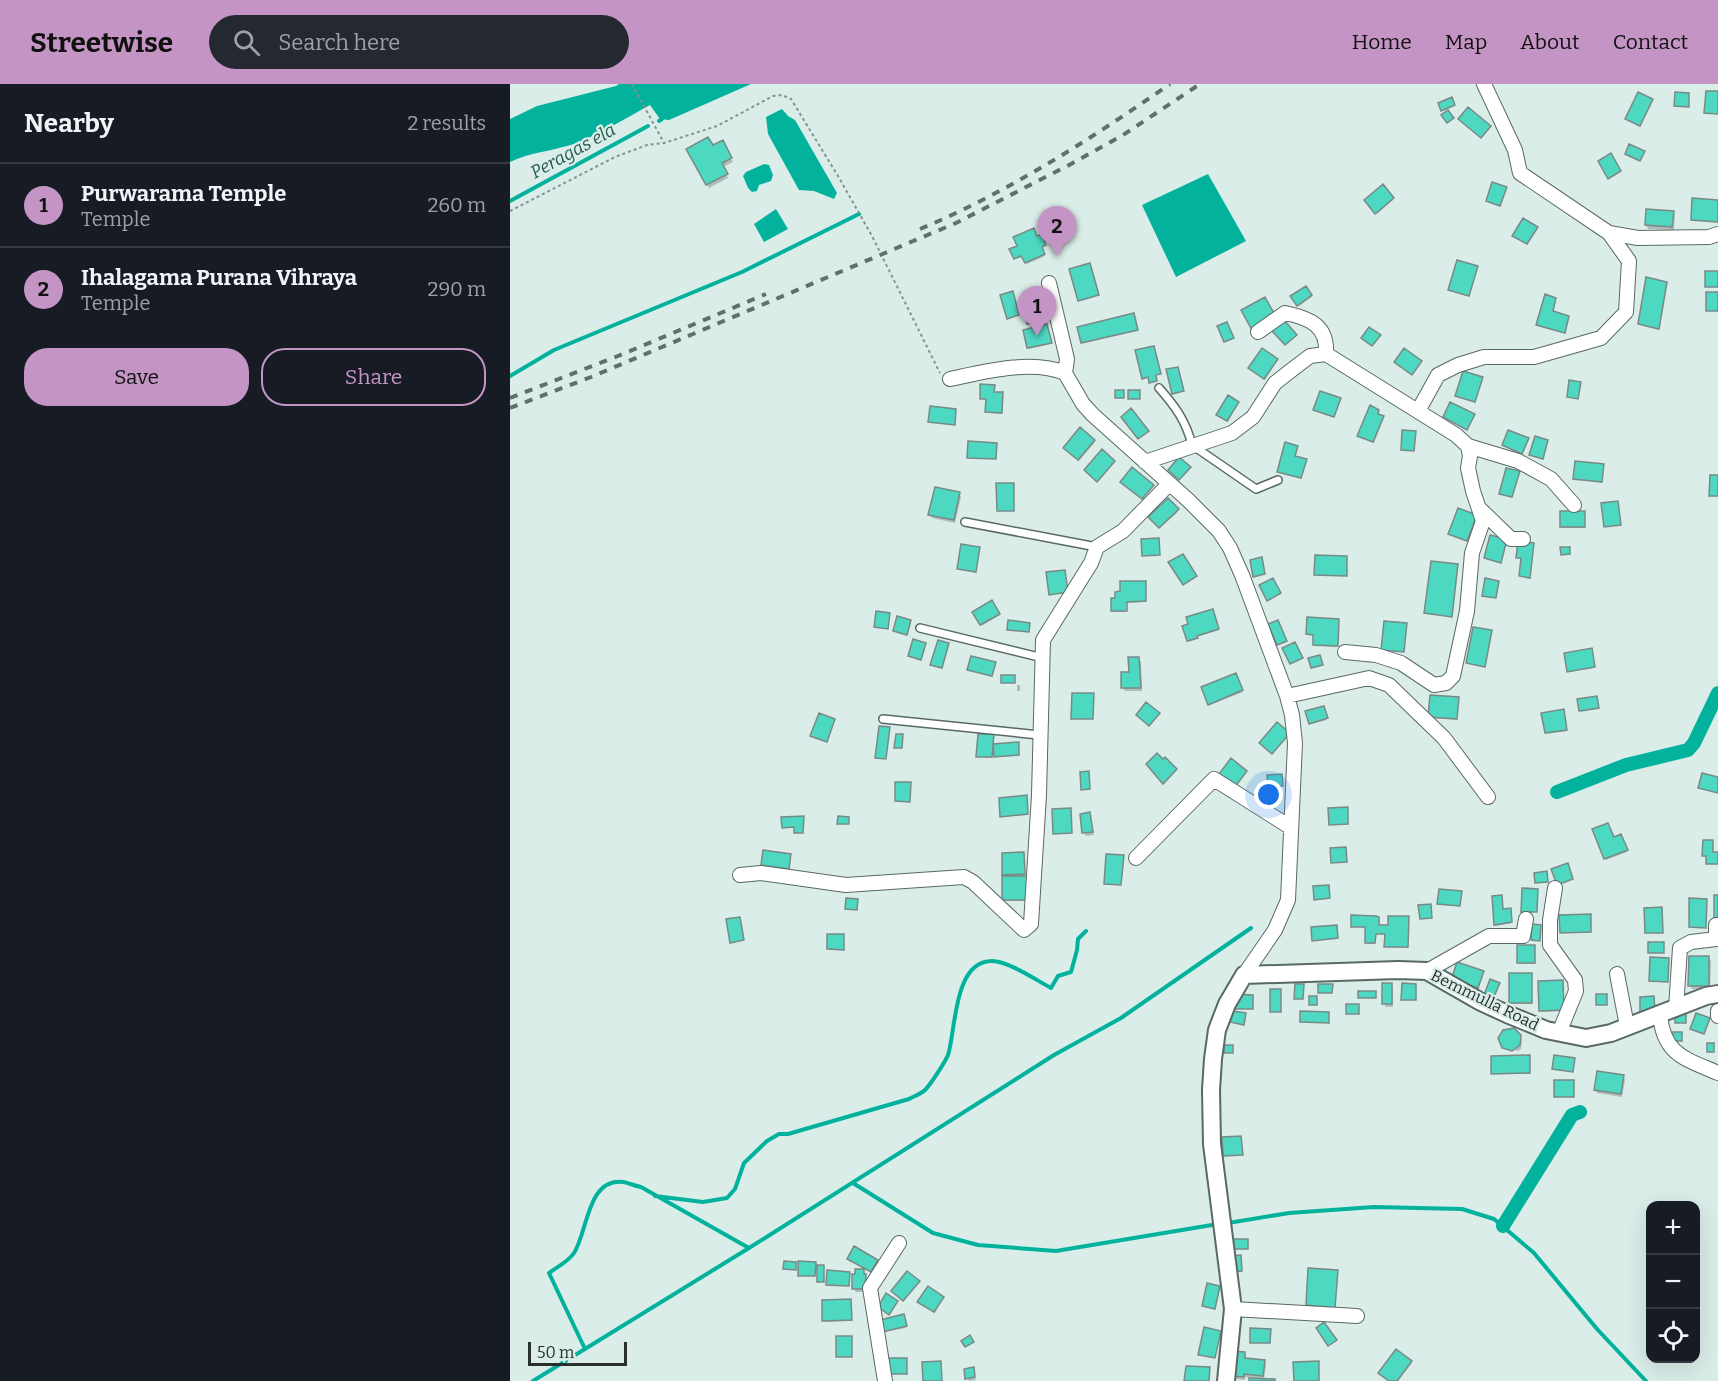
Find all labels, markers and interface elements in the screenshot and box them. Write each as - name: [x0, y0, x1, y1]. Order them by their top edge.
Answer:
- search box: [209, 15, 629, 69]
- text: Streetwise: [30, 26, 173, 59]
- icon: search: [230, 26, 263, 59]
- text: Search here: [278, 29, 400, 56]
- text: Home: [1352, 29, 1412, 55]
- text: Map: [1445, 29, 1487, 55]
- text: About: [1520, 29, 1580, 55]
- text: Contact: [1613, 29, 1688, 55]
- text: Nearby: [24, 108, 114, 139]
- text: 2 results: [407, 111, 486, 135]
- water label: Peragas ela: [527, 119, 619, 183]
- text: Purwarama Temple: [81, 180, 286, 207]
- text: 1: [39, 193, 48, 217]
- text: 260 m: [427, 193, 486, 217]
- pin: 2: [1038, 206, 1076, 256]
- text: Temple: [81, 207, 150, 231]
- text: Ihalagama Purana Vihraya: [81, 264, 357, 291]
- text: 2: [38, 277, 49, 301]
- text: 290 m: [428, 277, 486, 301]
- pin: 1: [1018, 286, 1056, 336]
- text: Temple: [81, 291, 150, 315]
- button: Save: [24, 348, 249, 406]
- button: Share: [261, 348, 486, 406]
- your location: [1254, 780, 1283, 809]
- street label: Bemmulla Road: [1428, 966, 1543, 1035]
- map controls: [1646, 1201, 1700, 1363]
- button: +: [1646, 1201, 1700, 1255]
- button: −: [1646, 1255, 1700, 1309]
- button: locate: [1646, 1309, 1700, 1363]
- scale bar: [528, 1339, 627, 1366]
- text: 50 m: [537, 1343, 574, 1362]

